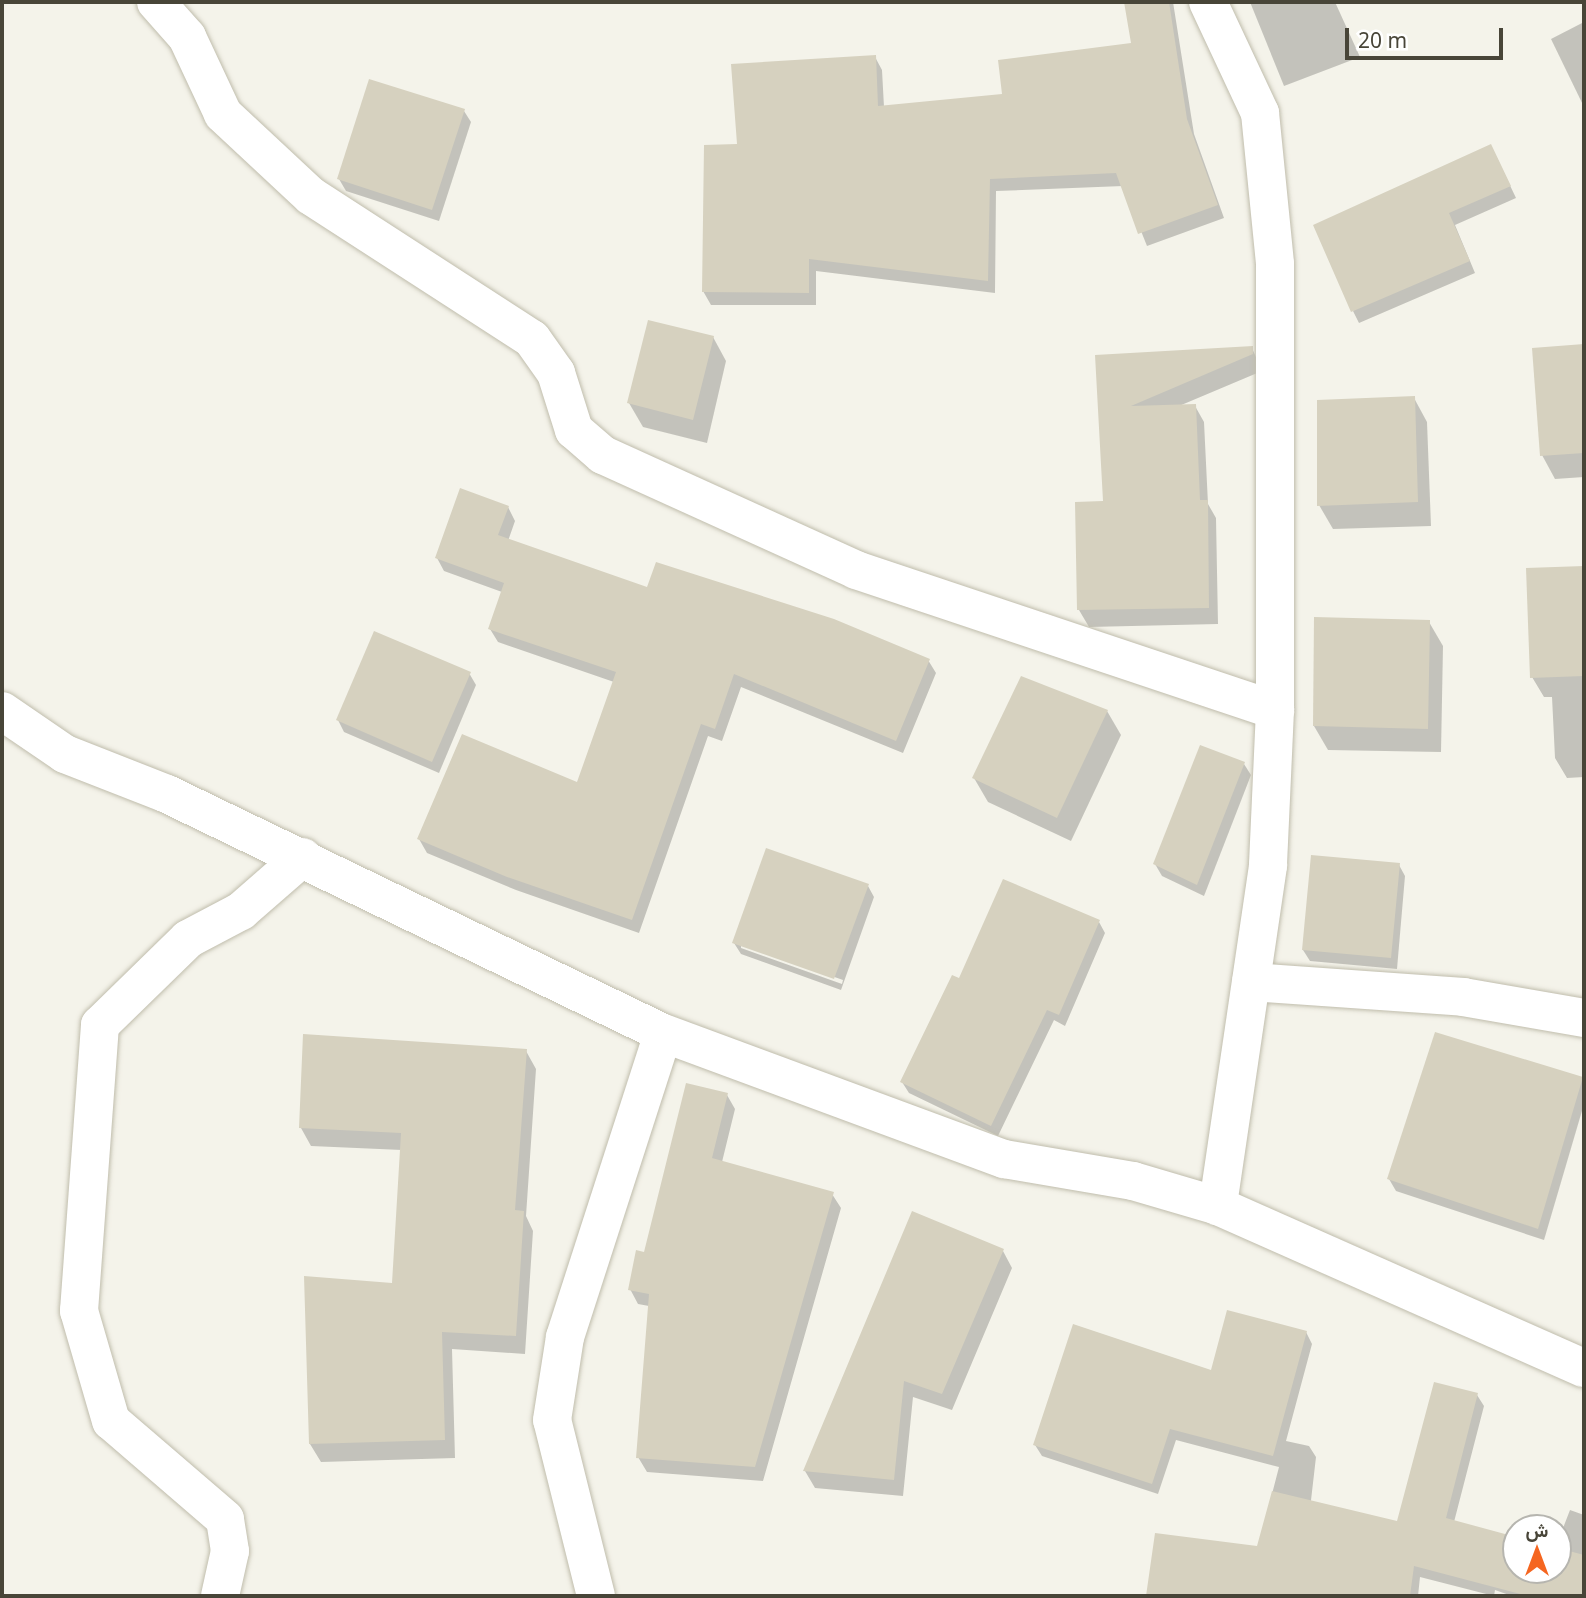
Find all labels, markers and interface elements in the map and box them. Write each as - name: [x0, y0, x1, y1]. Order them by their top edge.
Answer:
- scale bar: [1348, 14, 1506, 58]
- text: 20 m: [1358, 26, 1407, 54]
- north arrow: [1502, 1514, 1572, 1584]
- text: ش: [1526, 1517, 1548, 1543]

